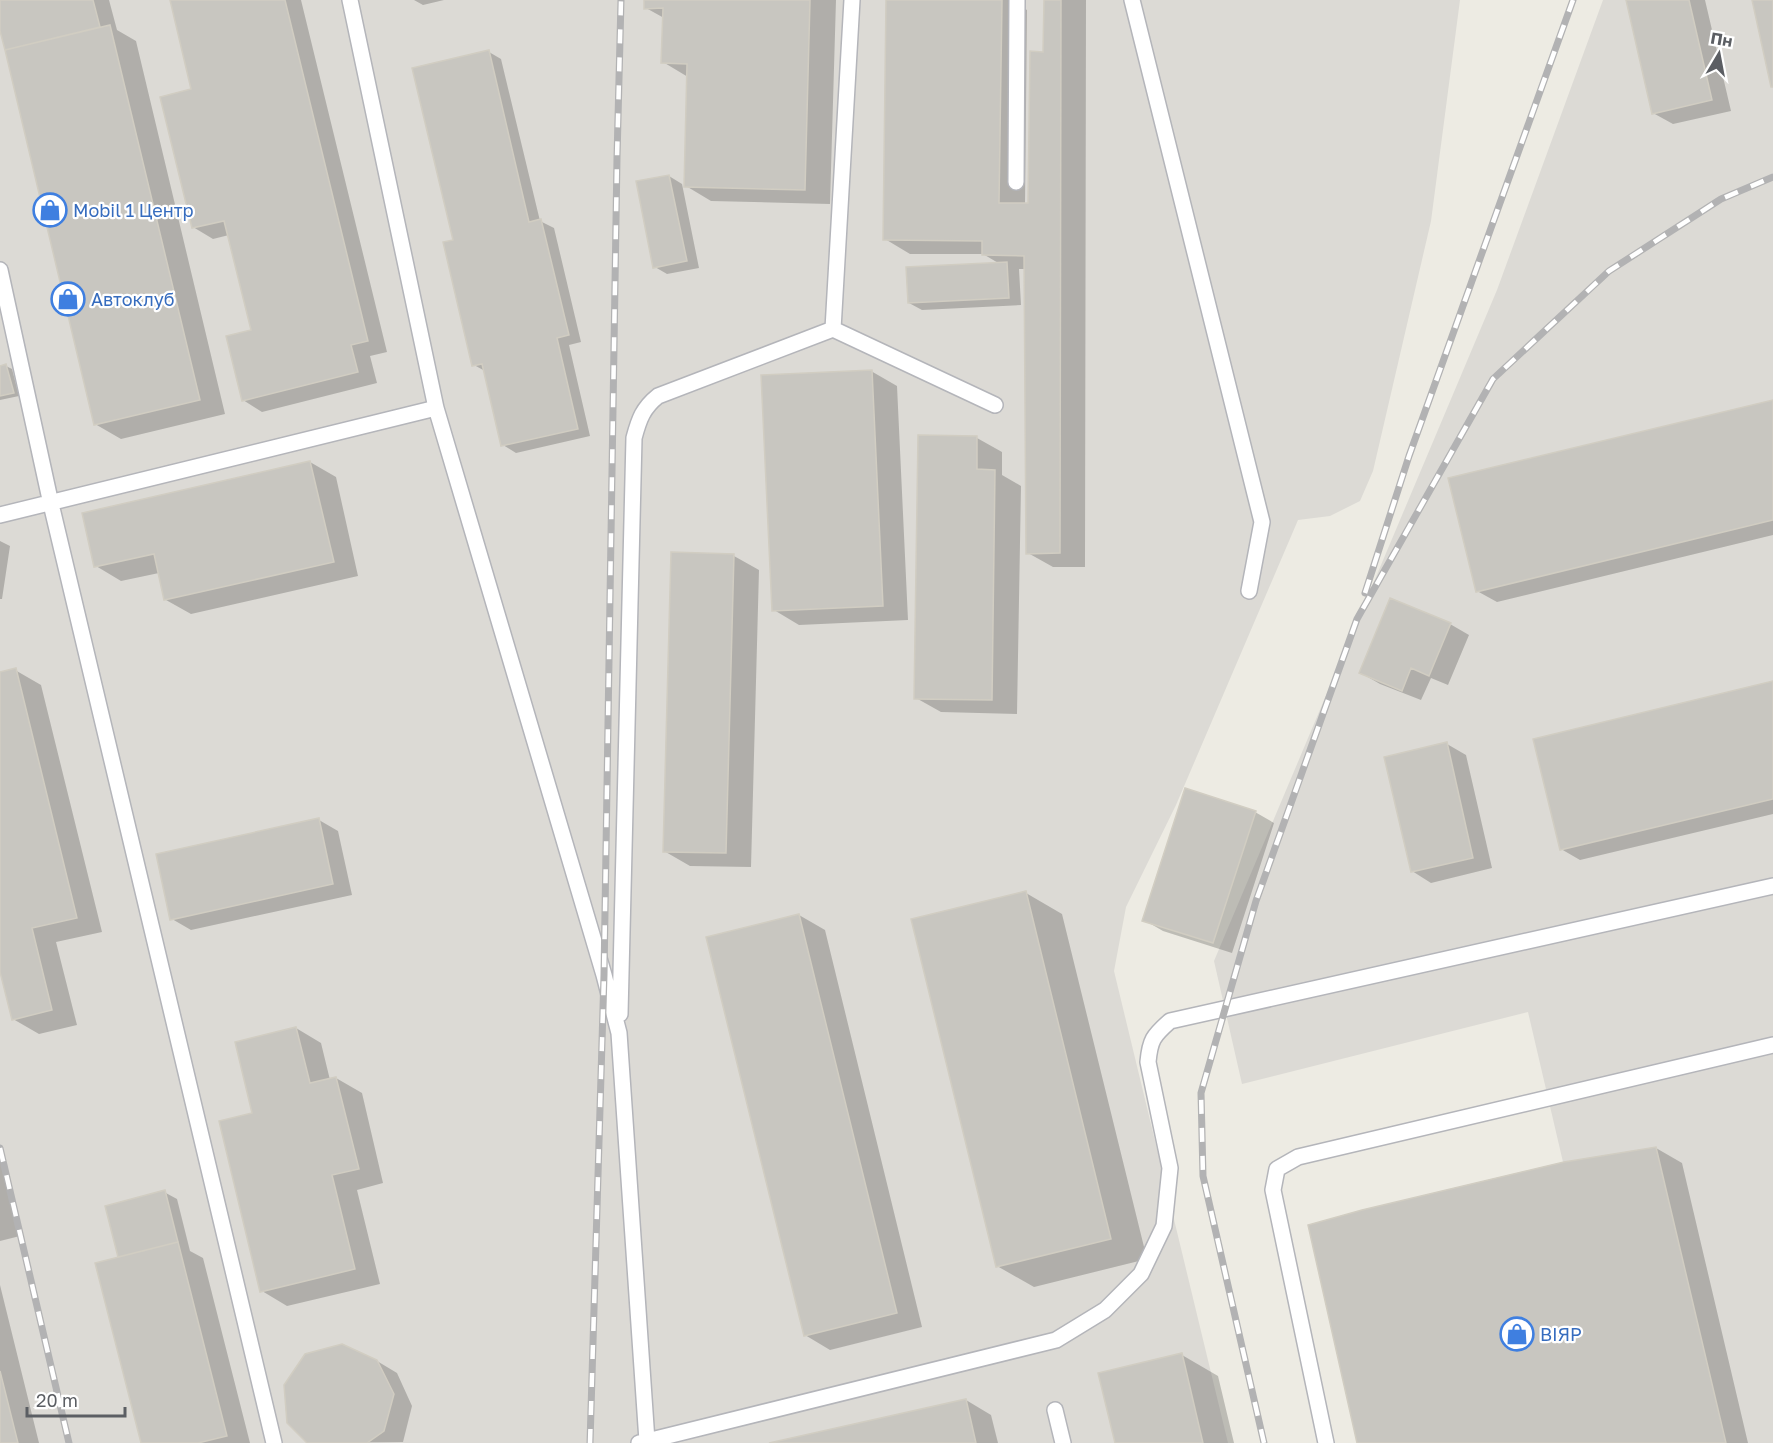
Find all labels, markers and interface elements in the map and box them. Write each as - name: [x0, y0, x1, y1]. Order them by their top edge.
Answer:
- north arrow: [1689, 24, 1749, 84]
- text: Пн: [1709, 27, 1734, 51]
- shop icon: Mobil 1 Центр: [32, 192, 68, 228]
- place label: Mobil 1 Центр: [73, 199, 194, 221]
- shop icon: Автоклуб: [50, 281, 86, 317]
- place label: Автоклуб: [91, 288, 175, 310]
- shop icon: ВІЯР: [1499, 1316, 1535, 1352]
- place label: ВІЯР: [1540, 1323, 1582, 1345]
- scale bar: [27, 1380, 124, 1418]
- text: 20 m: [36, 1389, 78, 1411]

